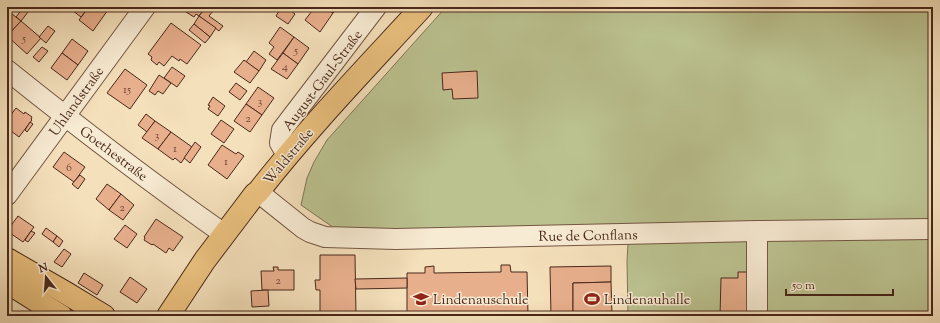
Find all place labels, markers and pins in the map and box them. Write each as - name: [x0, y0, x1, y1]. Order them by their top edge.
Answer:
- school or university icon: Lindenauschule: [412, 290, 430, 308]
- sports icon: Lindenauhalle: [583, 290, 601, 308]
- place label: Lindenauschule: [433, 291, 529, 311]
- place label: Lindenauhalle: [604, 291, 690, 311]

